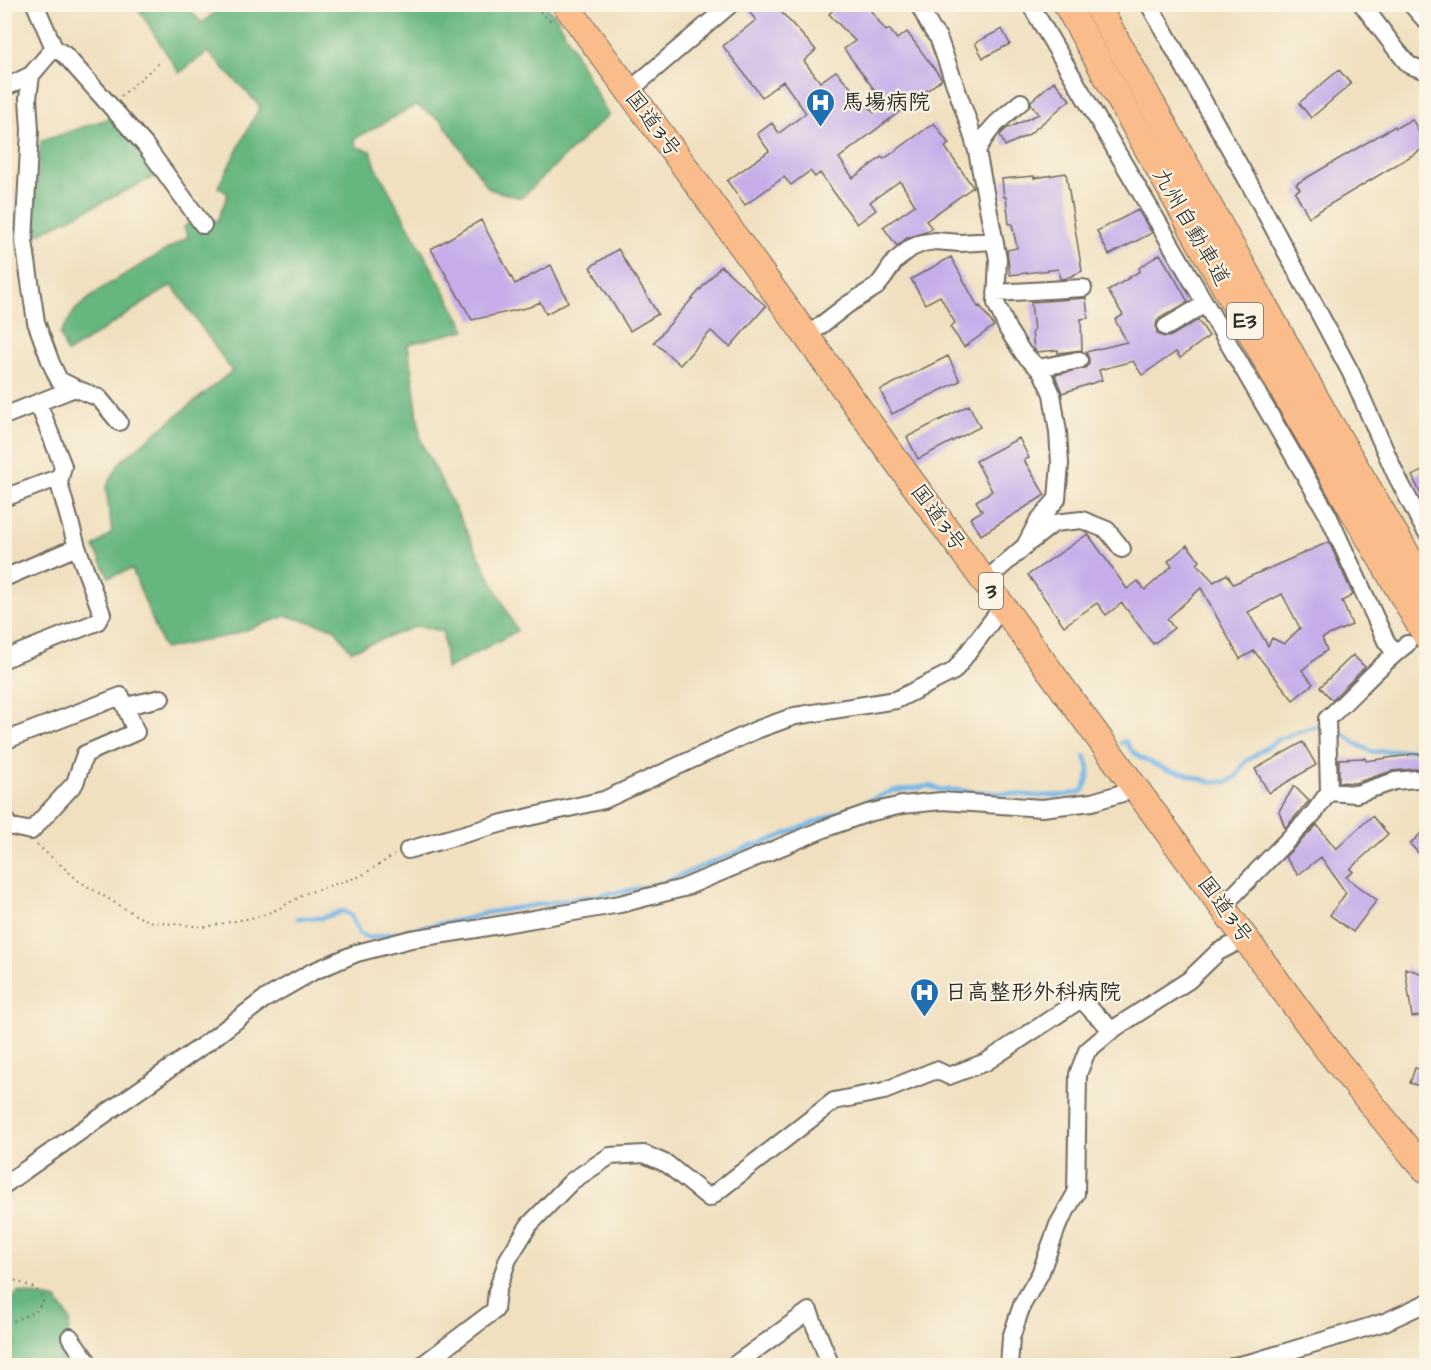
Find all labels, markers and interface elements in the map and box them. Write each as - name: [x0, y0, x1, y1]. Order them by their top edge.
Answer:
- street label: 国道3号: [617, 84, 689, 164]
- hospital icon: 馬場病院: [805, 86, 837, 128]
- place label: 馬場病院: [842, 87, 930, 118]
- street label: 九州自動車道: [1145, 162, 1237, 292]
- road number: E3: [1227, 303, 1263, 339]
- street label: 国道3号: [903, 478, 973, 558]
- road number: 3: [979, 573, 1003, 609]
- street label: 国道3号: [1190, 870, 1260, 950]
- hospital icon: 日高整形外科病院: [908, 976, 940, 1018]
- place label: 日高整形外科病院: [945, 977, 1121, 1008]

